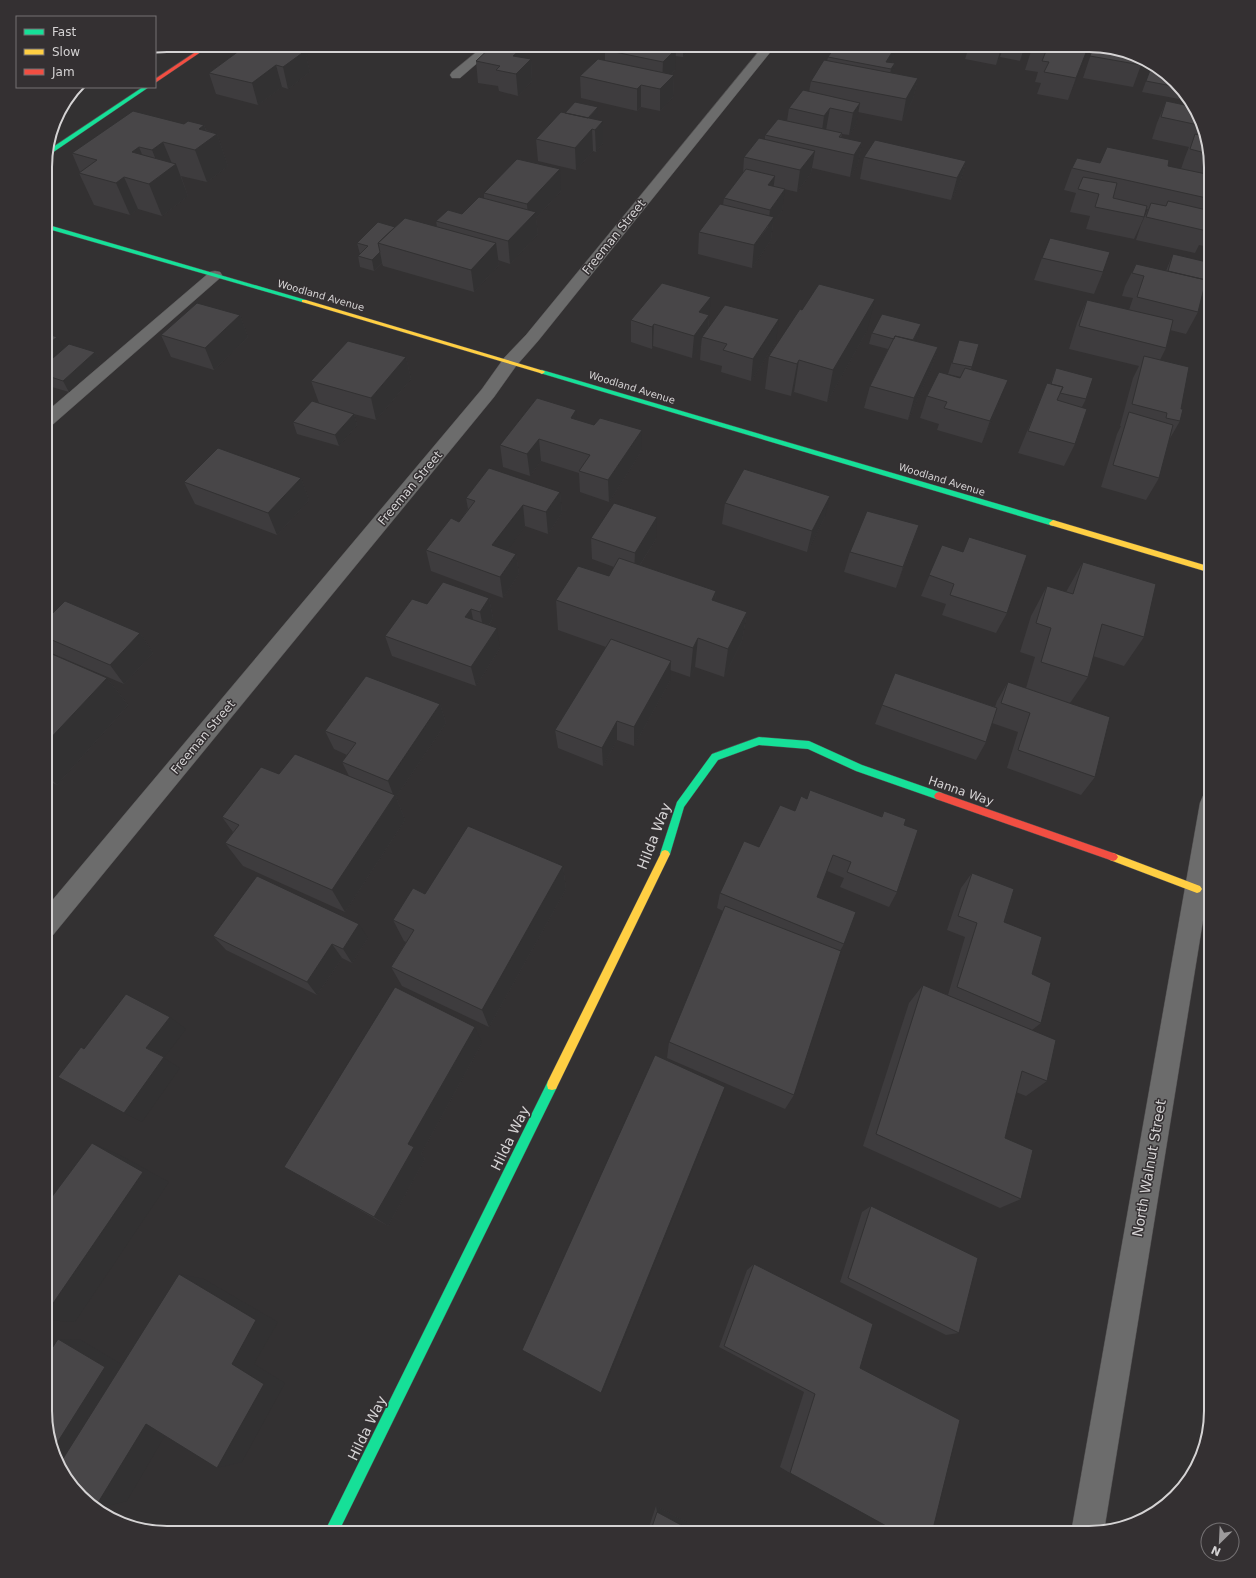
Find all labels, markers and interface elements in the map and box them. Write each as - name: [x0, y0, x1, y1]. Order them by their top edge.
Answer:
- legend: [16, 16, 156, 88]
- text: Fast: [52, 25, 76, 39]
- text: Slow: [52, 45, 80, 59]
- text: Jam: [51, 65, 75, 79]
- street label: Freeman Street: [579, 196, 649, 277]
- street label: Woodland Avenue: [276, 278, 366, 313]
- street label: Woodland Avenue: [587, 369, 676, 406]
- street label: Freeman Street: [375, 448, 445, 528]
- street label: Woodland Avenue: [897, 461, 986, 498]
- street label: Freeman Street: [168, 697, 238, 777]
- street label: Hanna Way: [926, 773, 996, 809]
- street label: Hilda Way: [634, 800, 674, 872]
- street label: North Walnut Street: [1129, 1098, 1169, 1238]
- street label: Hilda Way: [487, 1103, 533, 1173]
- street label: Hilda Way: [344, 1393, 390, 1463]
- north arrow: [1200, 1522, 1240, 1562]
- text: N: [1209, 1543, 1223, 1558]

